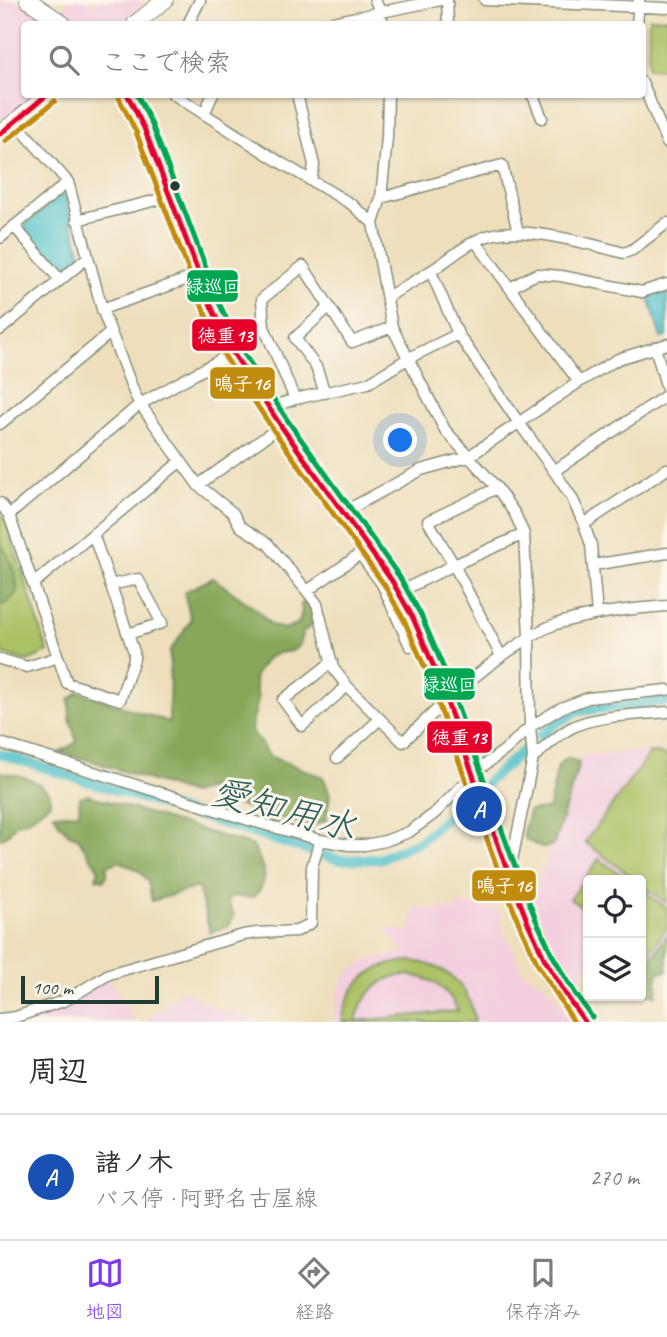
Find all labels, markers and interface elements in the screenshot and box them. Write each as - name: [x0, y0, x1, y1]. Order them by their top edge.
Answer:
- search box: [21, 21, 646, 98]
- icon: search: [45, 41, 83, 79]
- text: ここで検索: [101, 46, 231, 79]
- unlabelled marker: [168, 179, 182, 193]
- line badge: 緑巡回: [186, 269, 239, 303]
- text: 緑巡回: [184, 275, 242, 299]
- line badge: 徳重13: [191, 318, 258, 352]
- text: 徳重13: [197, 324, 255, 348]
- line badge: 鳴子16: [209, 366, 276, 400]
- text: 鳴子16: [214, 372, 272, 396]
- your location: [383, 423, 417, 457]
- line badge: 緑巡回: [423, 667, 476, 701]
- text: 緑巡回: [420, 673, 478, 697]
- line badge: 徳重13: [426, 720, 493, 754]
- text: 徳重13: [431, 726, 489, 750]
- water label: 愛知用水: [206, 767, 362, 851]
- pin: A: [456, 783, 502, 835]
- line badge: 鳴子16: [471, 869, 537, 902]
- text: 鳴子16: [476, 874, 534, 898]
- map controls: [583, 875, 646, 1001]
- button: locate: [583, 875, 646, 938]
- button: layers: [583, 938, 646, 1001]
- scale bar: [21, 973, 159, 1005]
- text: 100 m: [32, 976, 73, 1000]
- text: 周辺: [28, 1052, 88, 1090]
- text: 諸ノ木: [95, 1146, 173, 1179]
- text: A: [45, 1163, 57, 1192]
- text: 270 m: [590, 1163, 639, 1192]
- text: バス停 · 阿野名古屋線: [95, 1184, 317, 1213]
- tab: 地図: [86, 1254, 124, 1324]
- tab: 経路: [295, 1254, 333, 1324]
- tab: 保存済み: [505, 1254, 581, 1324]

